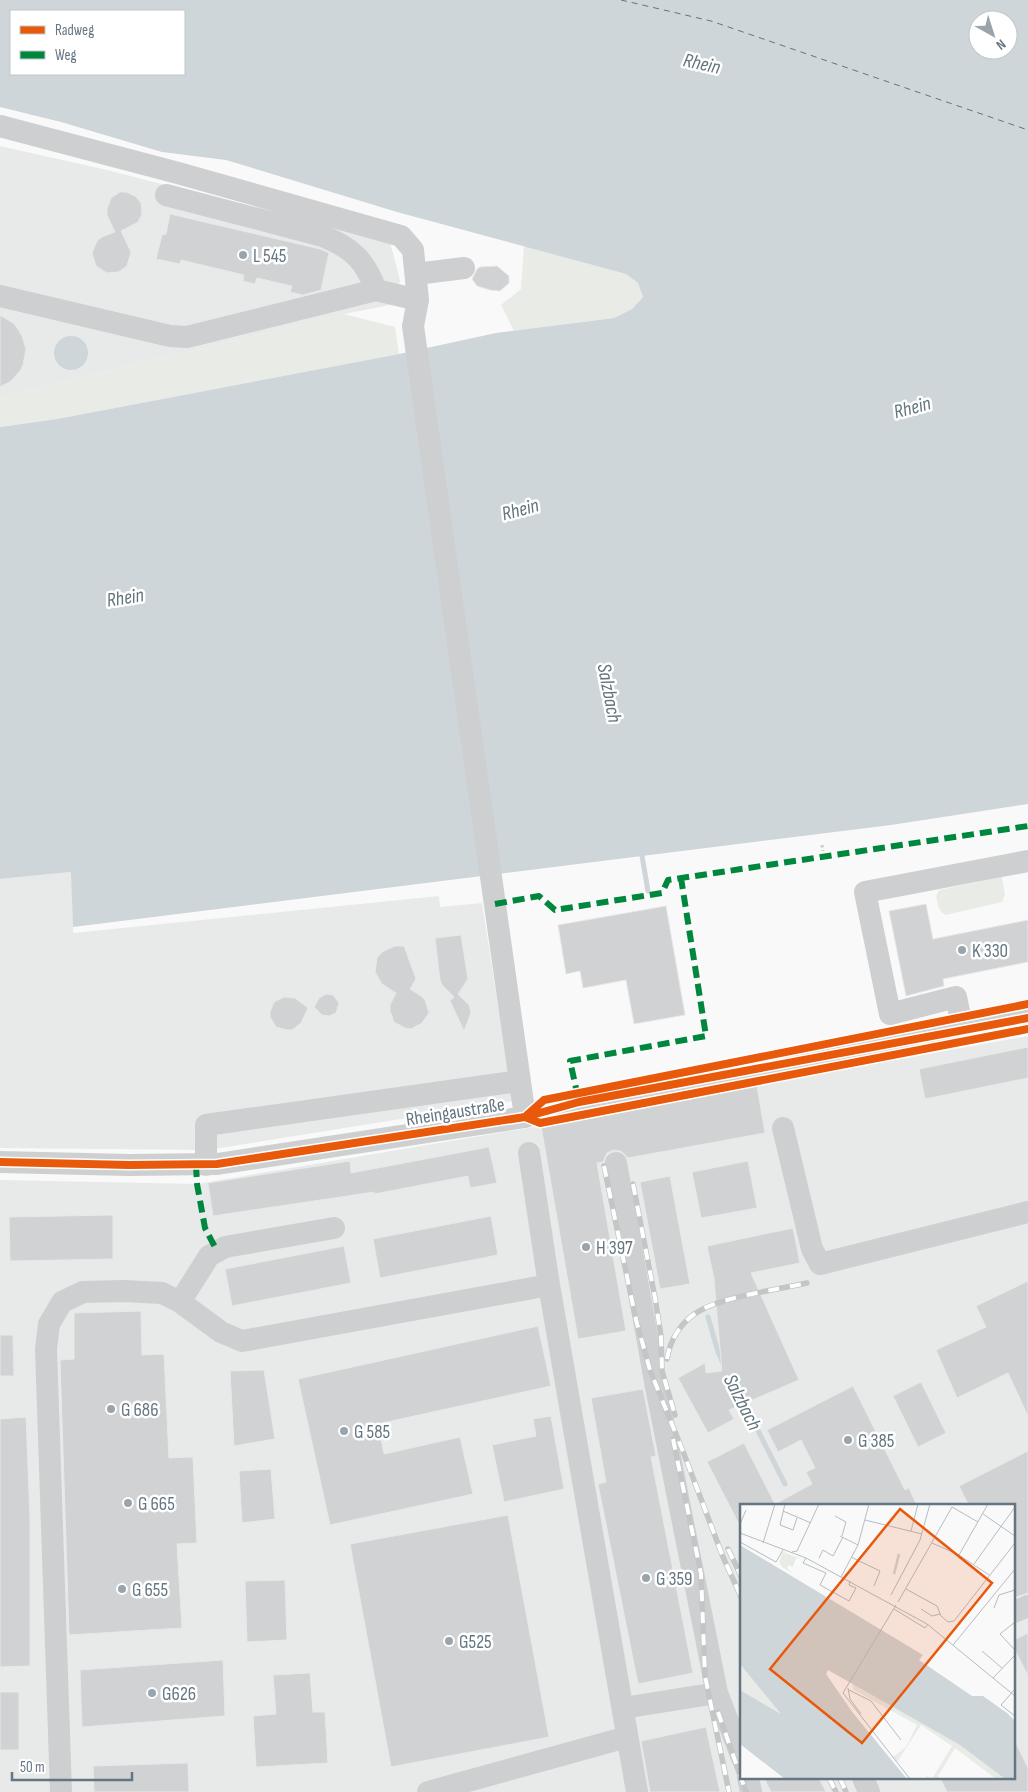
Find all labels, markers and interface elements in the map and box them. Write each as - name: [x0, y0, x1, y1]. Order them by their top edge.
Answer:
- legend: [10, 10, 185, 75]
- north arrow: [968, 10, 1018, 60]
- text: Radweg: [55, 21, 94, 40]
- text: N: [993, 36, 1009, 54]
- text: Weg: [55, 46, 77, 65]
- water label: Rhein: [681, 48, 723, 80]
- place label: L 545: [253, 245, 286, 268]
- marker: L 545: [237, 249, 249, 261]
- water label: Rhein: [891, 392, 933, 424]
- water label: Rhein: [499, 494, 541, 526]
- water label: Rhein: [105, 583, 145, 613]
- water label: Salzbach: [592, 662, 626, 725]
- place label: K 330: [972, 940, 1008, 963]
- marker: K 330: [956, 944, 968, 956]
- street label: Rheingaustraße: [404, 1093, 506, 1132]
- place label: H 397: [596, 1237, 633, 1260]
- marker: H 397: [580, 1241, 592, 1253]
- water label: Salzbach: [718, 1370, 766, 1434]
- place label: G 686: [121, 1399, 159, 1422]
- marker: G 686: [105, 1403, 117, 1415]
- place label: G 585: [354, 1421, 390, 1444]
- marker: G 585: [338, 1425, 350, 1437]
- place label: G 385: [858, 1430, 894, 1453]
- marker: G 385: [842, 1434, 854, 1446]
- place label: G 665: [138, 1493, 175, 1516]
- marker: G 665: [122, 1497, 134, 1509]
- inset map: [740, 1504, 1016, 1780]
- place label: G 359: [656, 1568, 693, 1591]
- marker: G 359: [640, 1572, 652, 1584]
- place label: G 655: [132, 1579, 168, 1602]
- marker: G 655: [116, 1583, 128, 1595]
- place label: G525: [459, 1631, 492, 1654]
- marker: G525: [443, 1635, 455, 1647]
- place label: G626: [162, 1683, 196, 1706]
- marker: G626: [146, 1687, 158, 1699]
- scale bar: [12, 1750, 132, 1782]
- text: 50 m: [20, 1758, 45, 1777]

